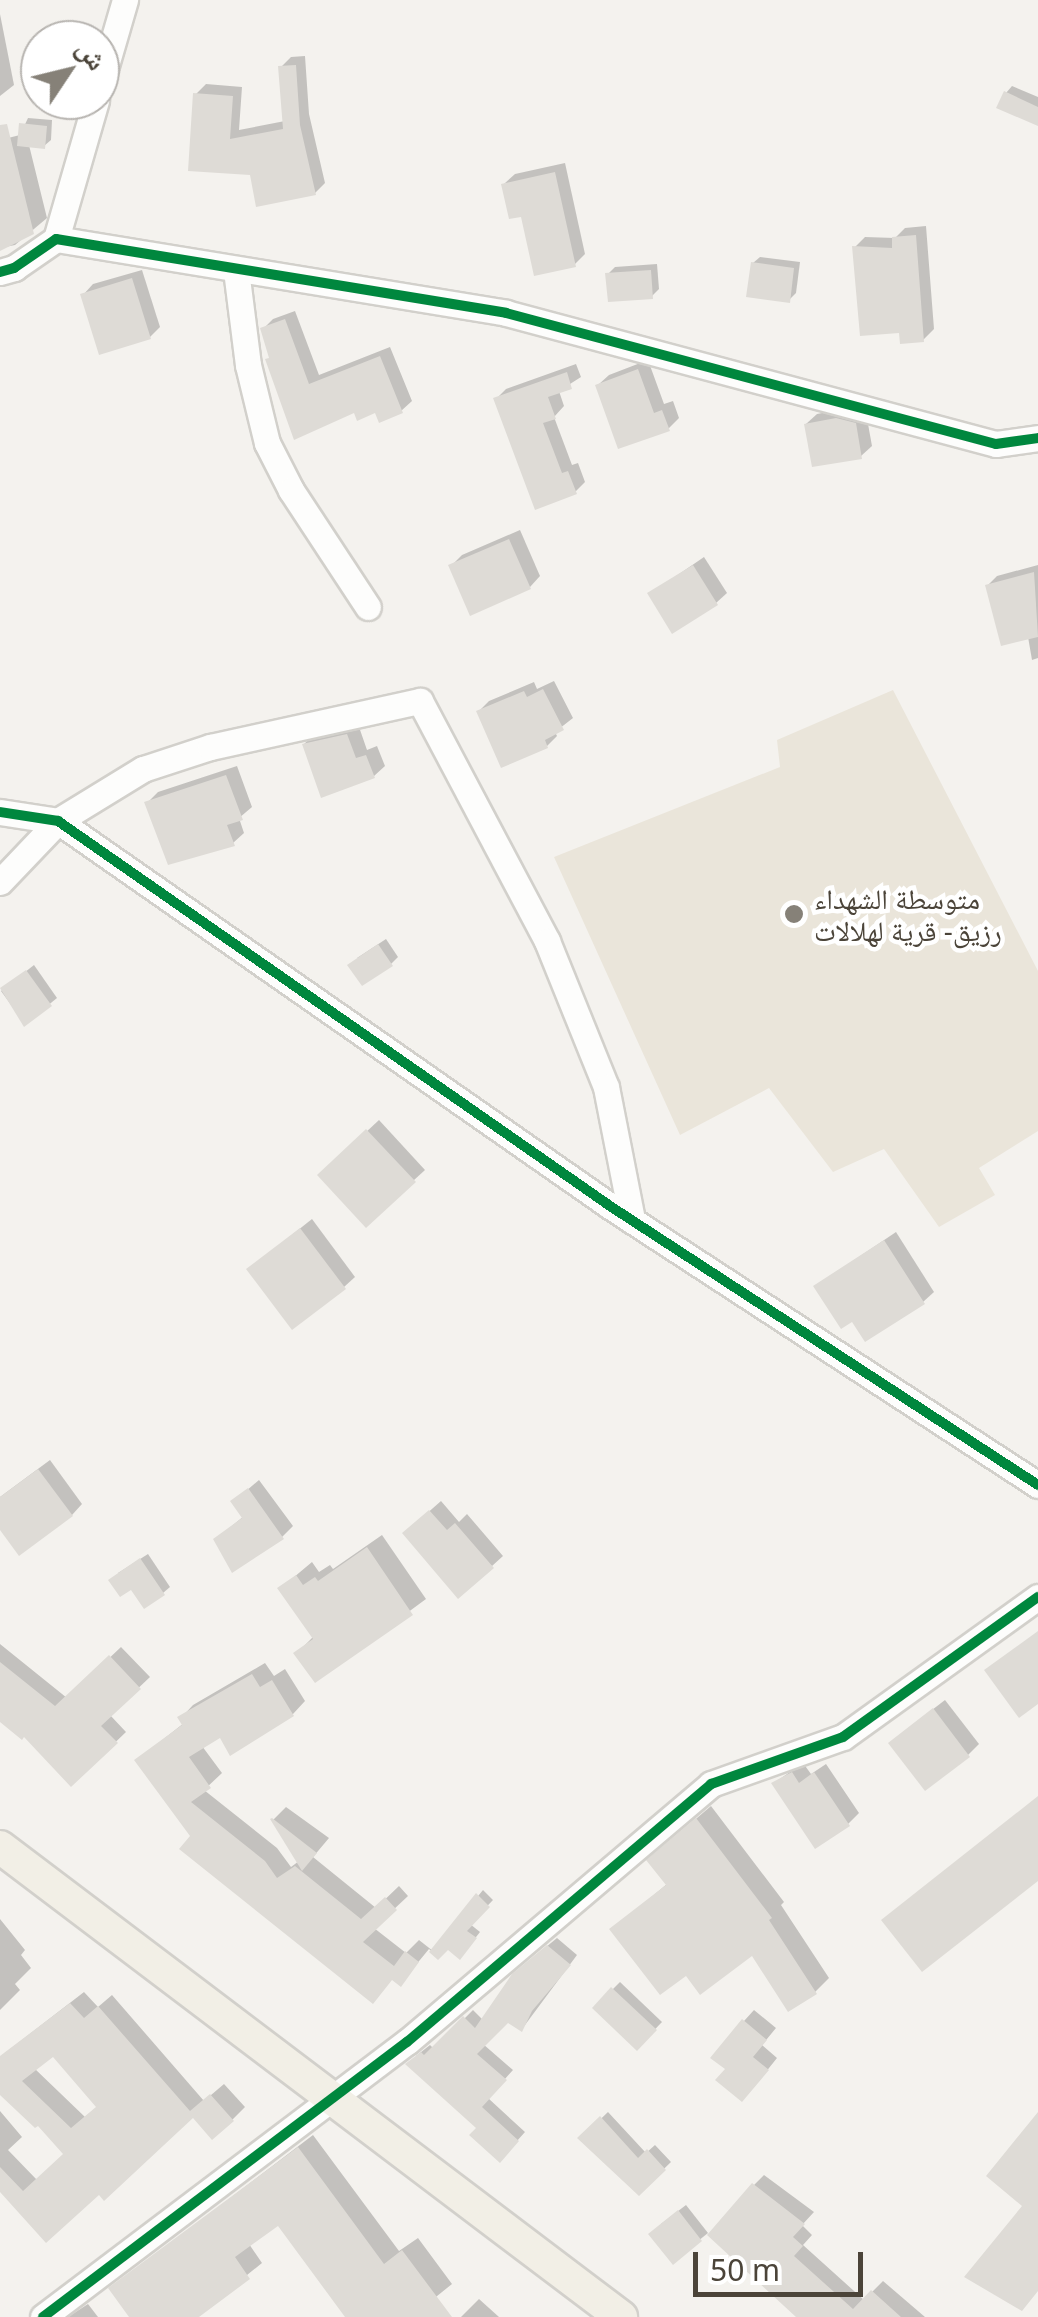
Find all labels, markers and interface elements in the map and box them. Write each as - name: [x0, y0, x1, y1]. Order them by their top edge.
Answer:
- north arrow: [20, 20, 120, 120]
- text: ش: [69, 31, 117, 77]
- place label: متوسطة الشهداء رزيق- قرية لهلالات: [814, 881, 1002, 947]
- marker: متوسطة الشهداء رزيق- قرية لهلالات: [783, 903, 805, 925]
- scale bar: [698, 2232, 868, 2294]
- text: 50 m: [710, 2249, 780, 2290]

